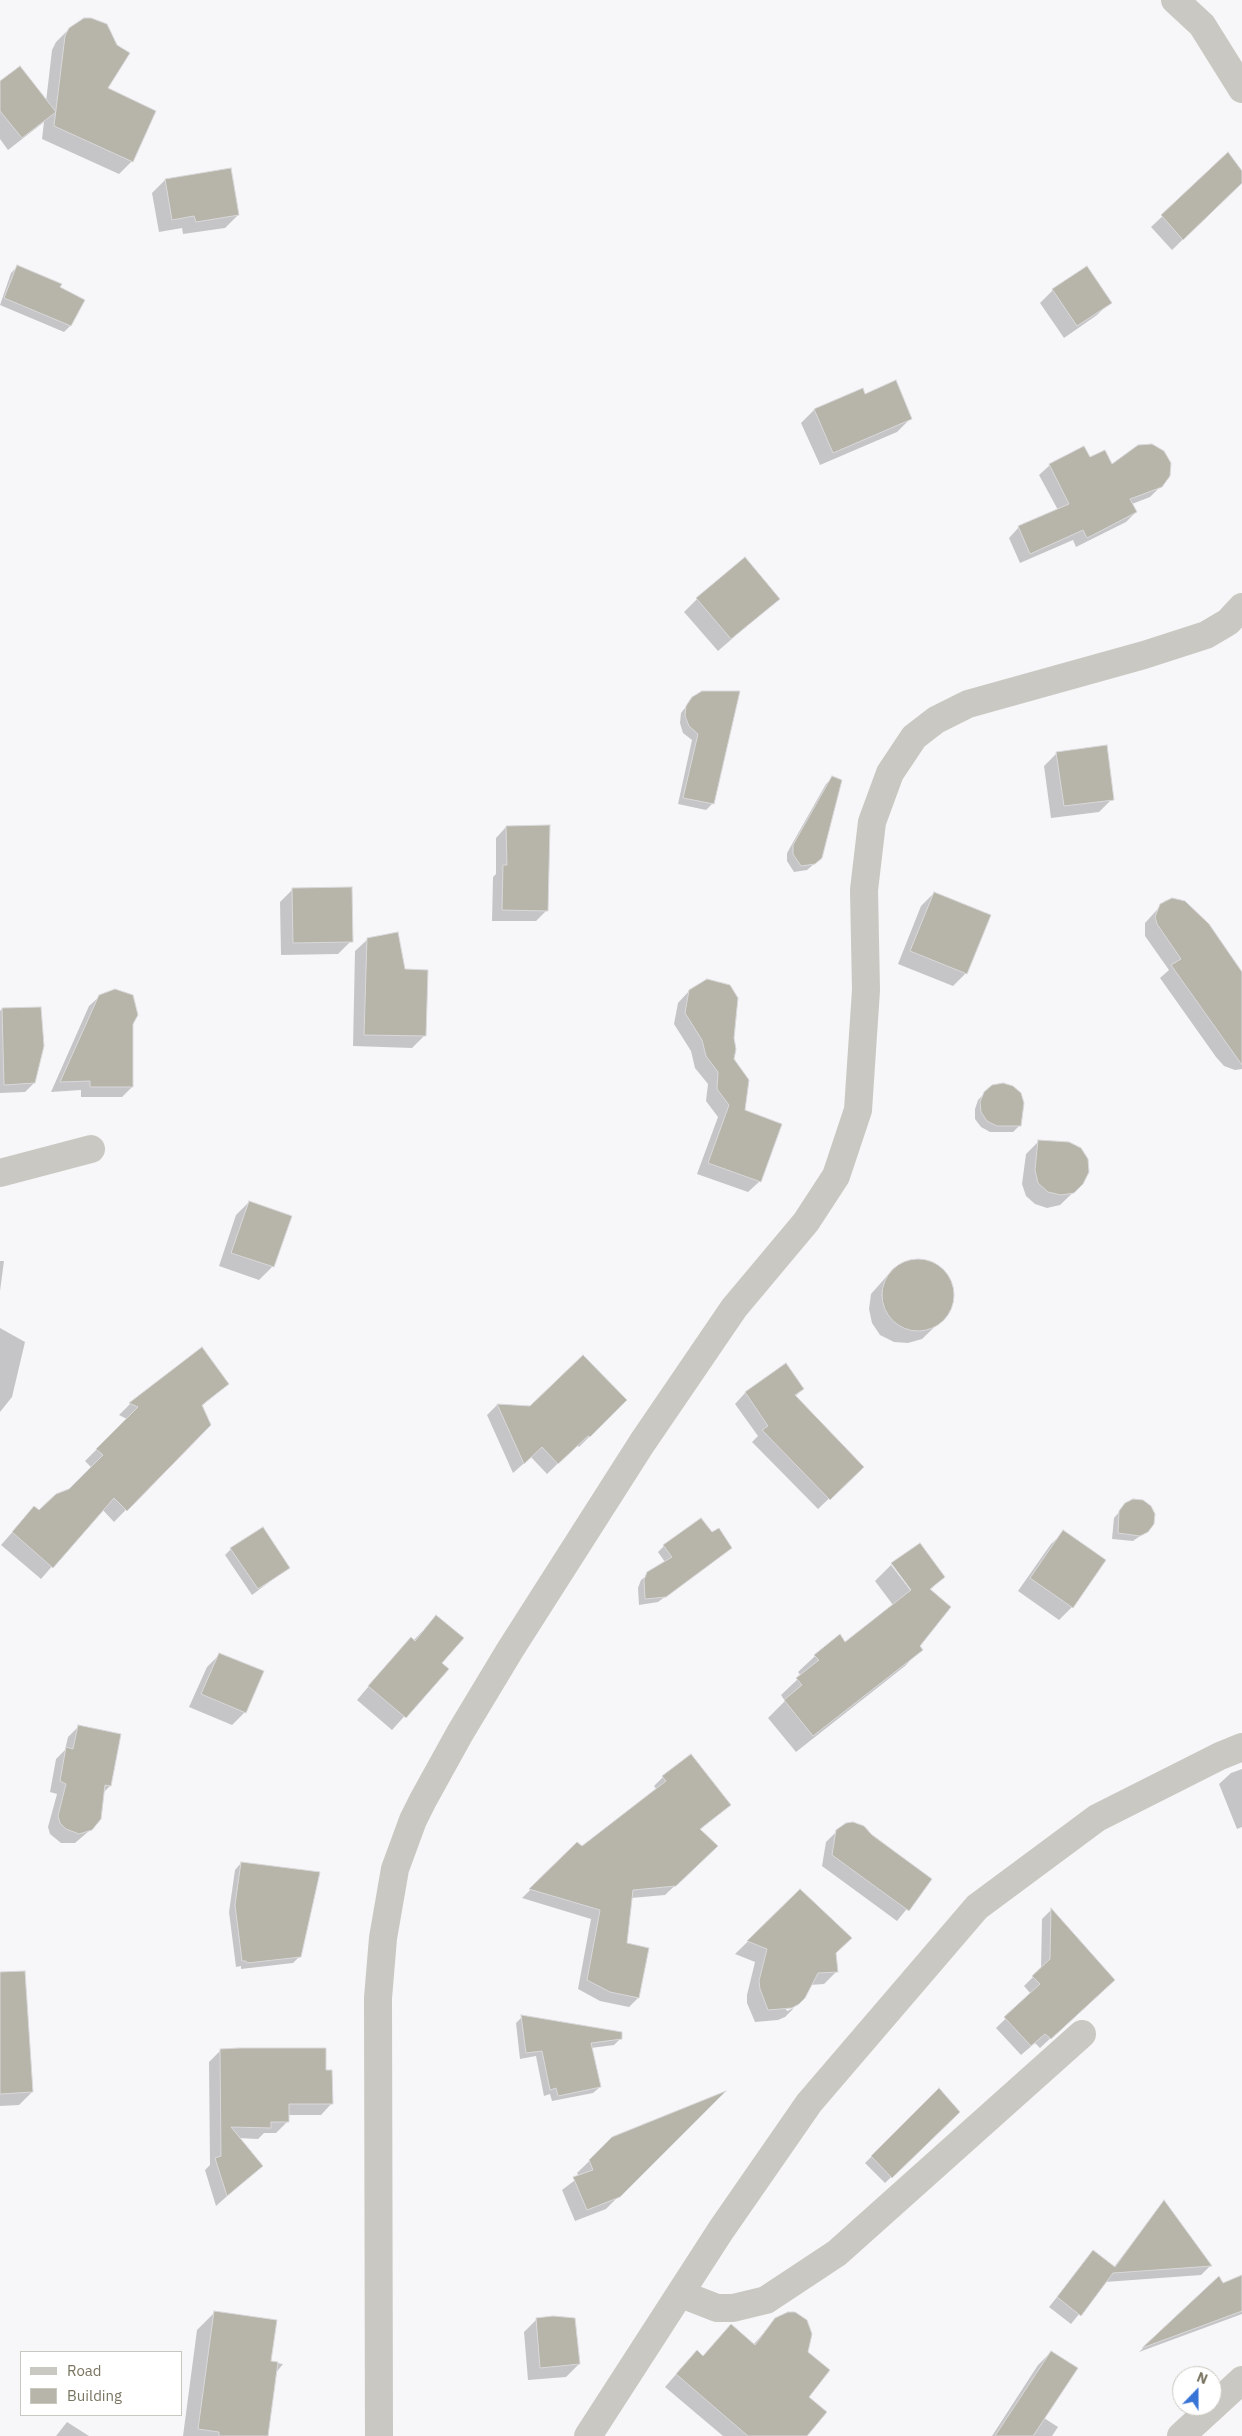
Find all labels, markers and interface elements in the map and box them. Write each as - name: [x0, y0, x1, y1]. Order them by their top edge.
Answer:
- legend: [20, 2351, 182, 2416]
- text: Road: [67, 2361, 102, 2380]
- north arrow: [1172, 2366, 1222, 2416]
- text: N: [1194, 2368, 1210, 2388]
- text: Building: [67, 2386, 122, 2405]

